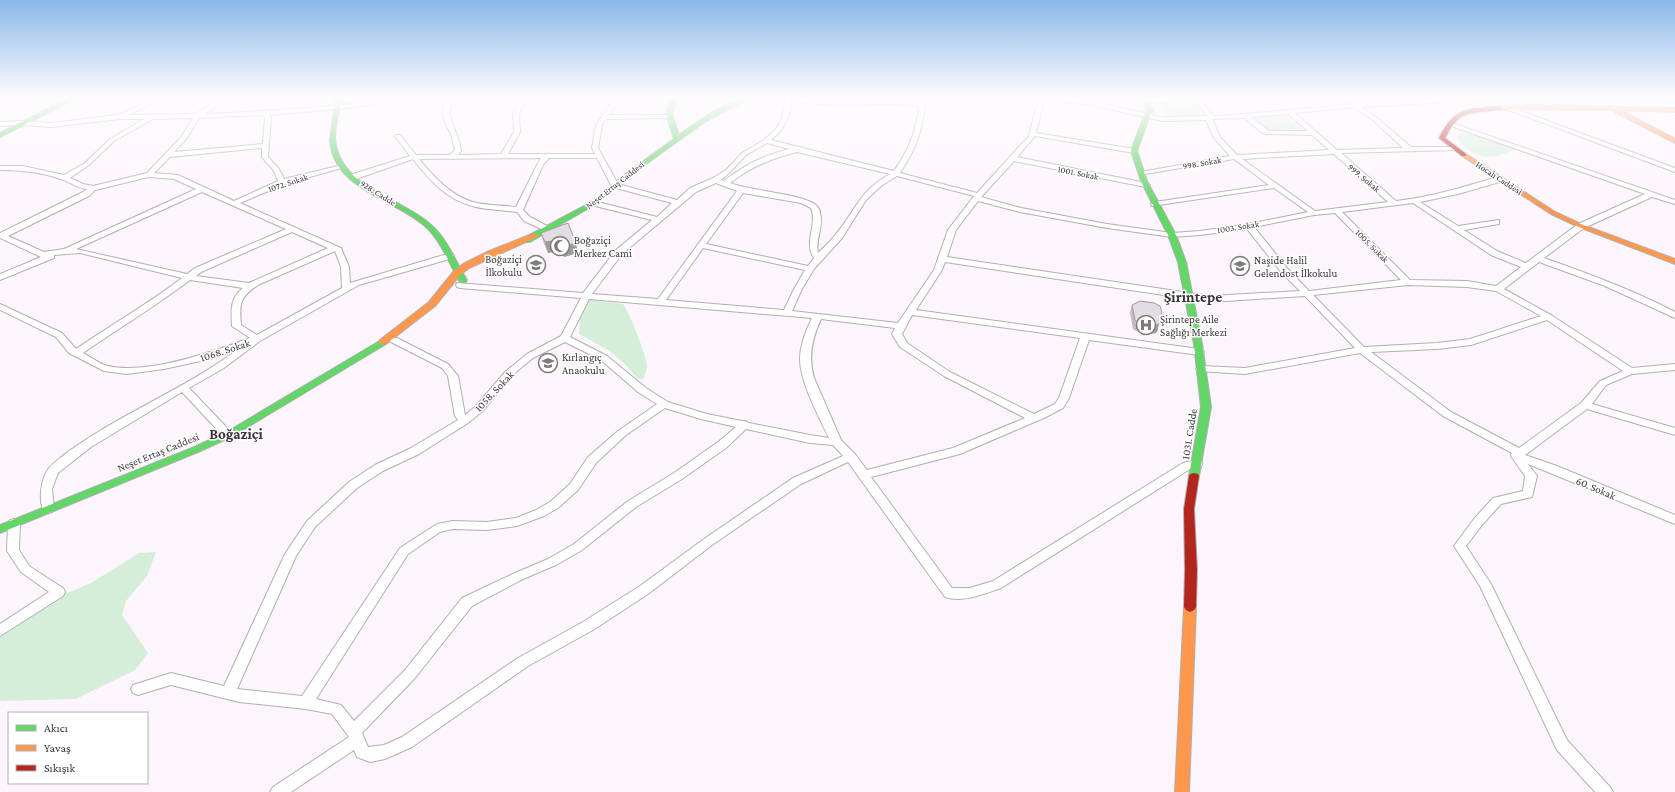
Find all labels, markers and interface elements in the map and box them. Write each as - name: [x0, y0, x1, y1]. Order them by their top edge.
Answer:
- street label: 998. Sokak: [1182, 155, 1223, 171]
- street label: Neşet Ertaş Caddesi: [584, 159, 647, 211]
- street label: Hocalı Caddesi: [1474, 159, 1525, 197]
- street label: 999. Sokak: [1346, 162, 1383, 195]
- street label: 1001. Sokak: [1057, 164, 1100, 182]
- street label: 1072. Sokak: [267, 172, 310, 194]
- street label: 928. Cadde: [358, 178, 398, 208]
- street label: 1003. Sokak: [1216, 219, 1260, 235]
- street label: 1005. Sokak: [1353, 227, 1391, 265]
- place label: Boğaziçi Merkez Cami: [574, 234, 632, 259]
- mosque icon: Boğaziçi Merkez Cami: [549, 235, 571, 257]
- place label: Boğaziçi İlkokulu: [485, 253, 522, 278]
- school or university icon: Boğaziçi İlkokulu: [525, 254, 547, 276]
- place label: Naşide Halil Gelendost İlkokulu: [1254, 254, 1337, 279]
- school or university icon: Naşide Halil Gelendost İlkokulu: [1229, 255, 1251, 277]
- district label: Şirintepe: [1164, 289, 1222, 305]
- place label: Şirintepe Aile Sağlığı Merkezi: [1160, 313, 1227, 339]
- hospital icon: Şirintepe Aile Sağlığı Merkezi: [1135, 314, 1157, 336]
- street label: 1068. Sokak: [198, 336, 252, 364]
- place label: Kırlangıç Anaokulu: [562, 351, 605, 376]
- school or university icon: Kırlangıç Anaokulu: [537, 352, 559, 374]
- street label: 1058. Sokak: [472, 367, 516, 414]
- street label: 1031. Cadde: [1179, 408, 1199, 460]
- district label: Boğaziçi: [209, 426, 264, 442]
- street label: Neşet Ertaş Caddesi: [115, 430, 201, 475]
- street label: 60. Sokak: [1574, 474, 1618, 502]
- legend: [8, 712, 148, 784]
- text: Akıcı: [44, 721, 68, 735]
- text: Yavaş: [44, 741, 71, 755]
- text: Sıkışık: [44, 761, 75, 775]

